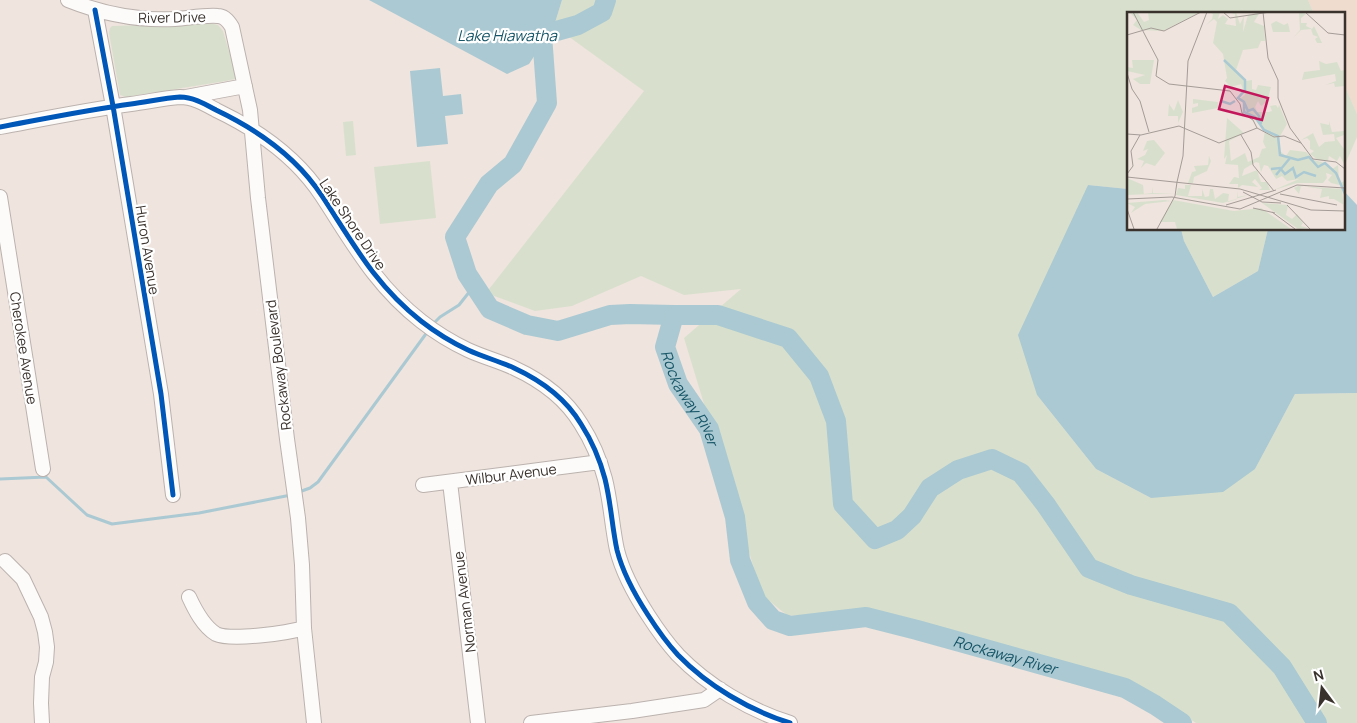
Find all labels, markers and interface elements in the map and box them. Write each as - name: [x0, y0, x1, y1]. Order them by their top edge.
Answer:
- street label: River Drive: [138, 7, 206, 27]
- inset map: [1127, 12, 1344, 230]
- water label: Lake Hiawatha: [457, 25, 557, 46]
- street label: Lake Shore Drive: [315, 175, 391, 273]
- street label: Huron Avenue: [132, 204, 164, 296]
- street label: Cherokee Avenue: [6, 290, 42, 406]
- street label: Rockaway Boulevard: [261, 299, 295, 431]
- water label: Rockaway River: [656, 347, 724, 450]
- street label: Wilbur Avenue: [464, 459, 558, 489]
- street label: Norman Avenue: [448, 550, 480, 654]
- water label: Rockaway River: [951, 630, 1062, 680]
- north arrow: [1297, 663, 1347, 713]
- text: N: [1311, 664, 1326, 685]

